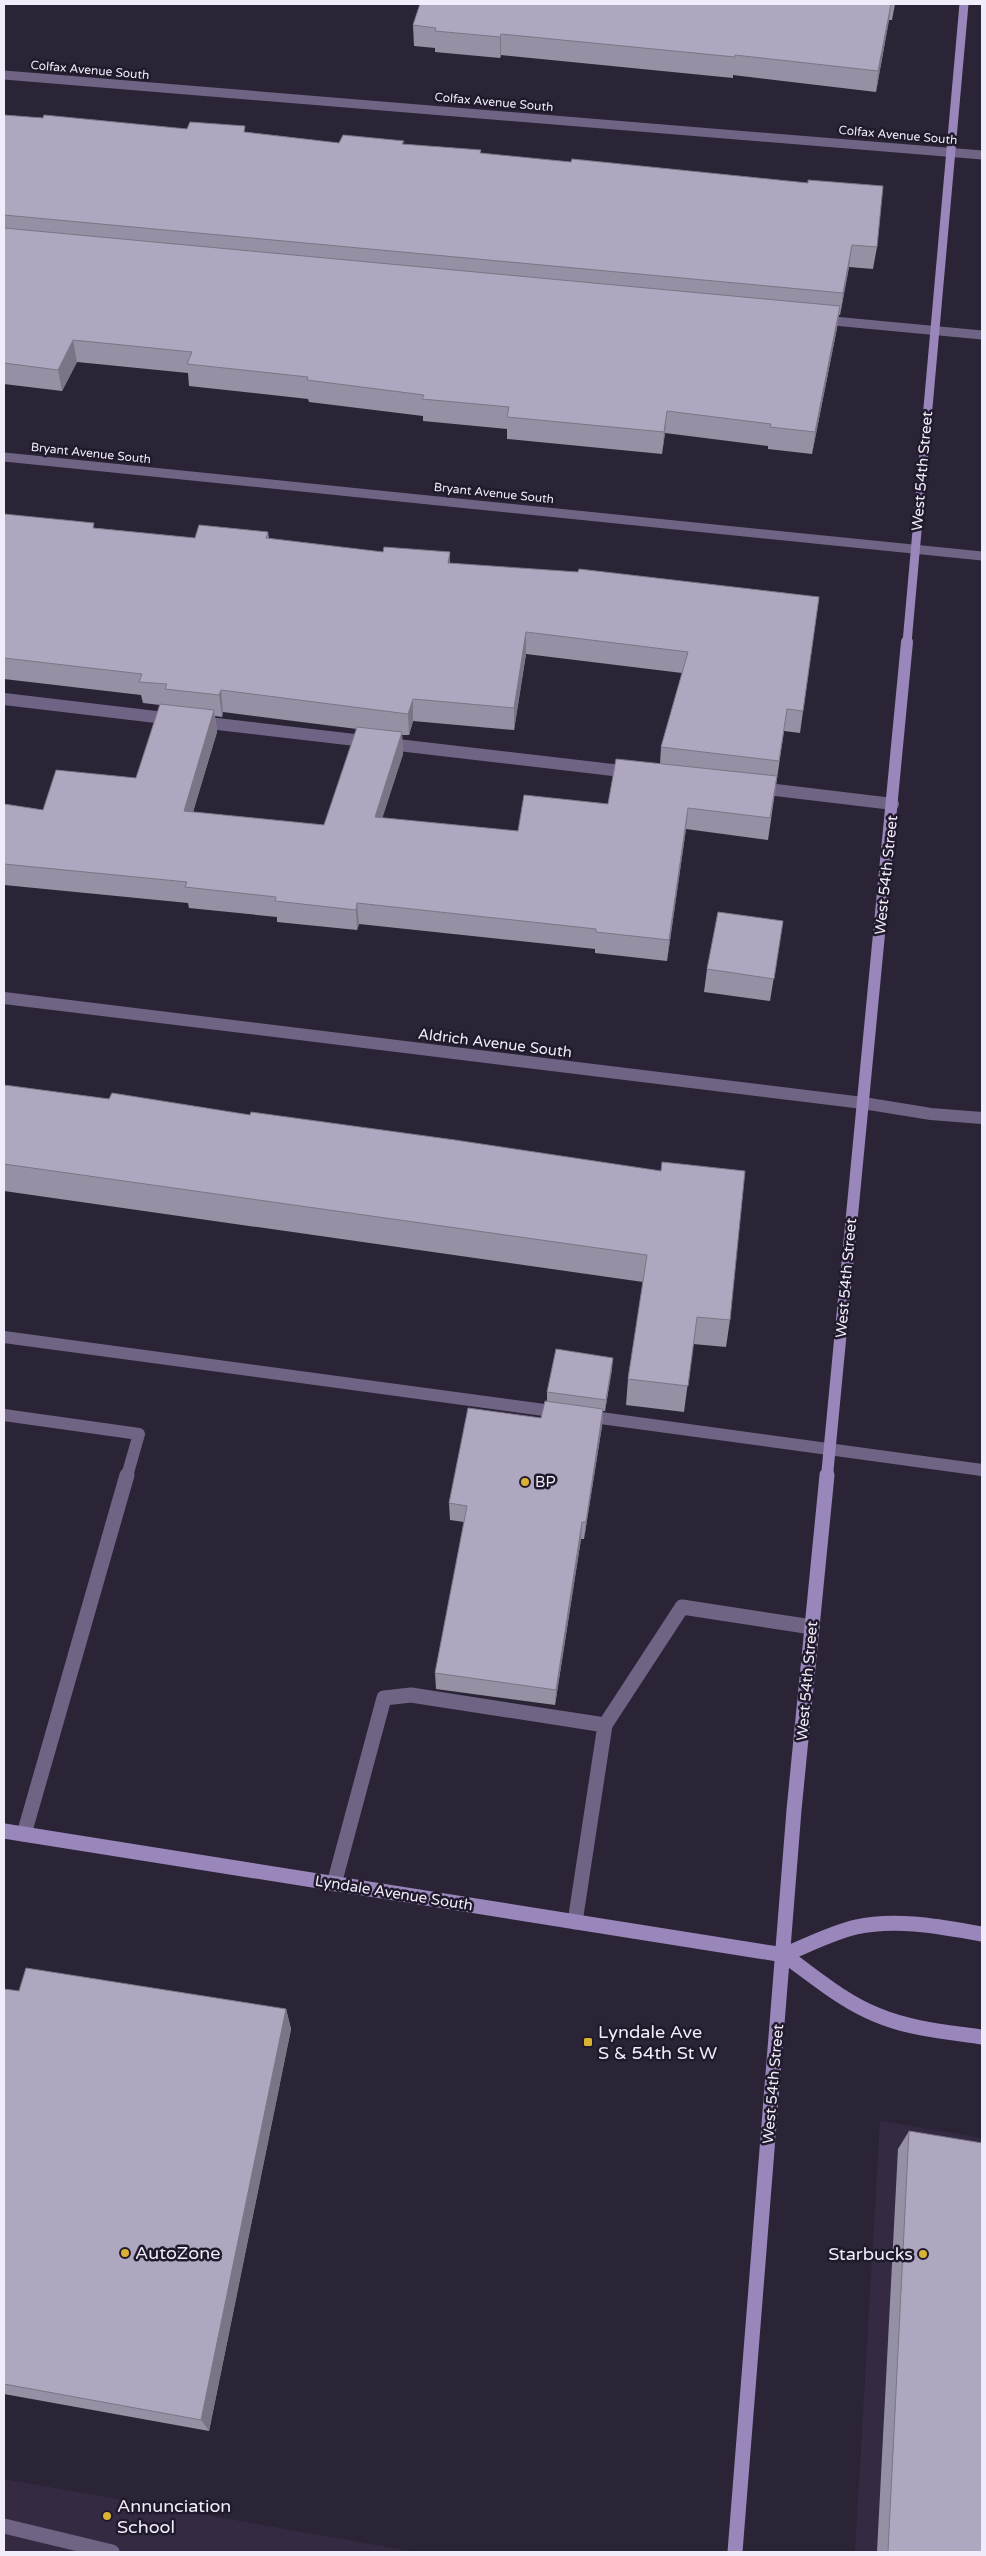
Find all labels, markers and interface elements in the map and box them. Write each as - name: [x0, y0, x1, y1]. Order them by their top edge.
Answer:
- street label: Colfax Avenue South: [30, 58, 150, 82]
- street label: Colfax Avenue South: [434, 90, 554, 114]
- street label: Colfax Avenue South: [838, 123, 958, 147]
- street label: West 54th Street: [908, 410, 936, 532]
- street label: Bryant Avenue South: [30, 440, 152, 466]
- street label: Bryant Avenue South: [433, 480, 555, 506]
- street label: West 54th Street: [871, 814, 901, 936]
- street label: Aldrich Avenue South: [417, 1025, 573, 1061]
- street label: West 54th Street: [832, 1217, 860, 1339]
- place label: BP: [535, 1473, 555, 1491]
- marker: BP: [519, 1476, 531, 1488]
- street label: West 54th Street: [793, 1620, 821, 1742]
- street label: Lyndale Avenue South: [314, 1872, 474, 1914]
- place label: Lyndale Ave S & 54th St W: [598, 2021, 717, 2064]
- street label: West 54th Street: [759, 2023, 787, 2145]
- marker: Lyndale Ave S & 54th St W: [582, 2036, 594, 2048]
- place label: AutoZone: [135, 2242, 220, 2264]
- place label: Starbucks: [828, 2243, 913, 2265]
- marker: AutoZone: [119, 2247, 131, 2259]
- marker: Starbucks: [917, 2248, 929, 2260]
- place label: Annunciation School: [117, 2495, 231, 2538]
- marker: Annunciation School: [101, 2510, 113, 2522]

